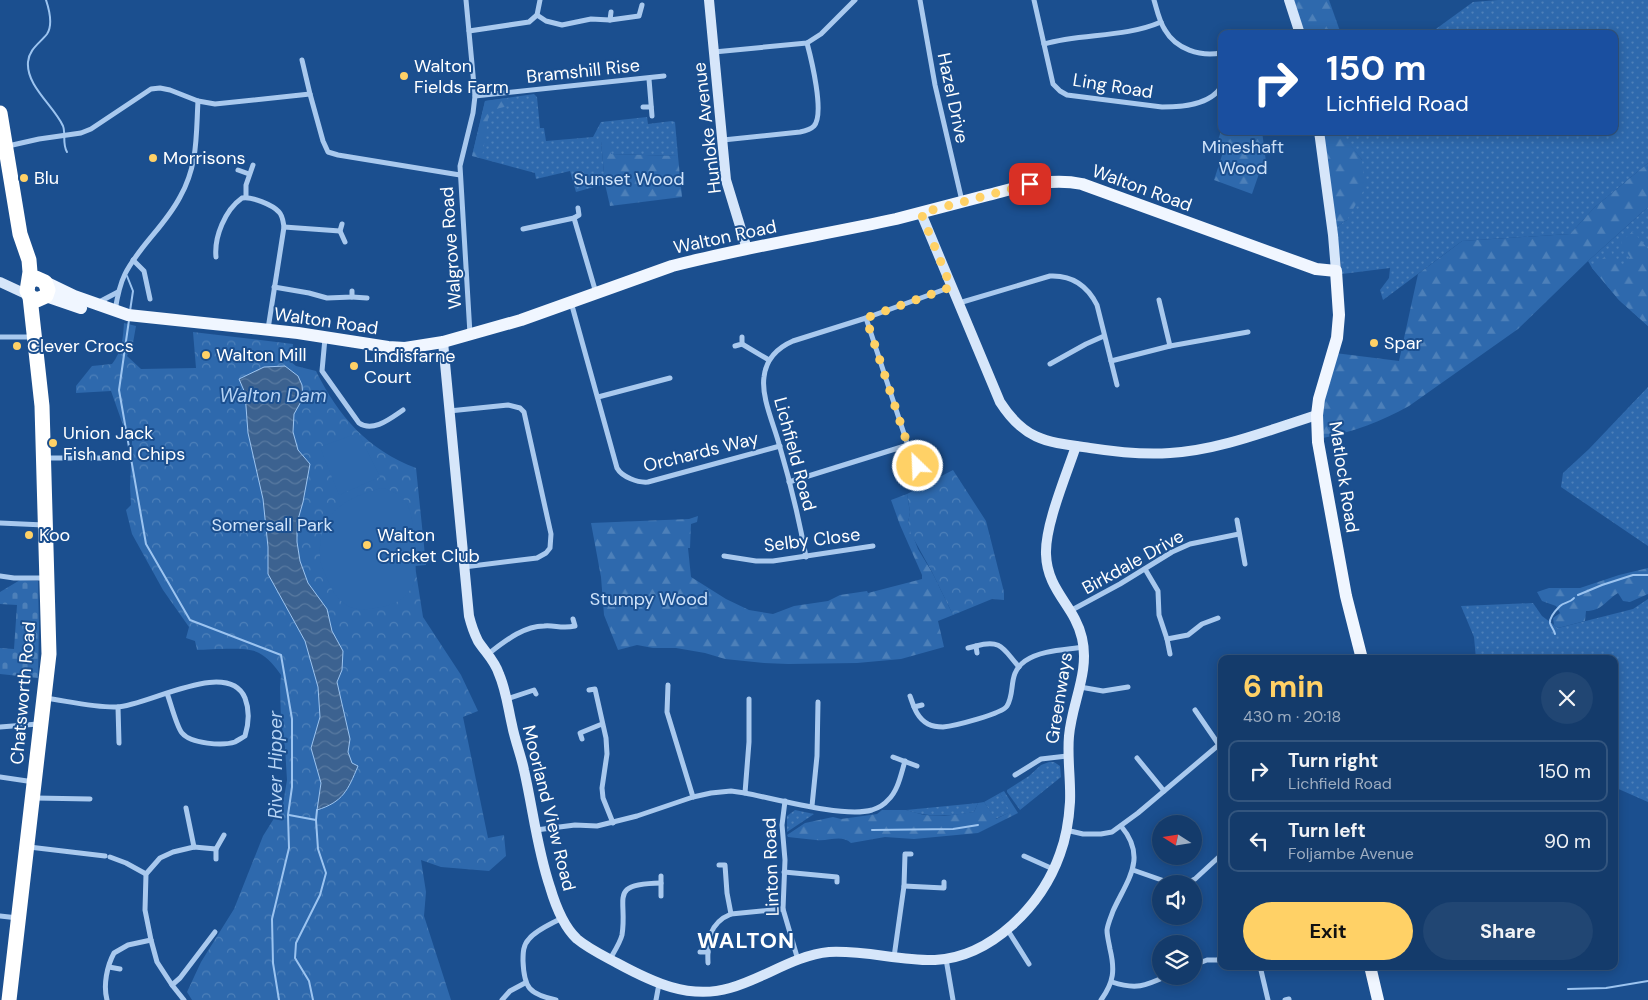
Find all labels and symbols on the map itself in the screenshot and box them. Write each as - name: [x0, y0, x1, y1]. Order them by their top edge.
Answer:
- street label: Hazel Drive: [932, 51, 974, 145]
- street label: Bramshill Rise: [525, 53, 641, 89]
- place label: Walton Fields Farm: [414, 54, 509, 99]
- street label: Hunloke Avenue: [687, 61, 727, 195]
- street label: Ling Road: [1071, 68, 1155, 104]
- marker: Walton Fields Farm: [398, 70, 410, 82]
- park label: Mineshaft Wood: [1202, 135, 1284, 180]
- place label: Morrisons: [163, 146, 246, 170]
- marker: Morrisons: [147, 152, 159, 164]
- street label: Walton Road: [1089, 159, 1195, 217]
- pin: [1009, 163, 1051, 205]
- place label: Blu: [34, 166, 59, 190]
- park label: Sunset Wood: [573, 167, 685, 191]
- marker: Blu: [18, 172, 30, 184]
- street label: Walgrove Road: [435, 186, 467, 310]
- street label: Walton Road: [671, 214, 779, 260]
- street label: Walton Road: [272, 302, 380, 340]
- place label: Spar: [1384, 331, 1422, 355]
- place label: Clever Crocs: [27, 334, 134, 358]
- marker: Spar: [1368, 337, 1380, 349]
- marker: Clever Crocs: [11, 340, 23, 352]
- place label: Walton Mill: [216, 343, 306, 367]
- place label: Lindisfarne Court: [364, 344, 456, 389]
- marker: Walton Mill: [200, 349, 212, 361]
- marker: Lindisfarne Court: [348, 360, 360, 372]
- water label: Walton Dam: [219, 383, 327, 408]
- street label: Lichfield Road: [768, 394, 822, 514]
- street label: Matlock Road: [1323, 420, 1365, 534]
- place label: Union Jack Fish and Chips: [63, 421, 185, 466]
- street label: Orchards Way: [641, 426, 761, 478]
- marker: Union Jack Fish and Chips: [47, 437, 59, 449]
- position arrow: [891, 439, 943, 491]
- park label: Somersall Park: [211, 513, 333, 537]
- street label: Selby Close: [762, 522, 862, 558]
- place label: Koo: [39, 523, 70, 547]
- place label: Walton Cricket Club: [377, 523, 480, 568]
- street label: Birkdale Drive: [1078, 524, 1188, 600]
- marker: Koo: [23, 529, 35, 541]
- marker: Walton Cricket Club: [361, 539, 373, 551]
- park label: Stumpy Wood: [590, 587, 708, 611]
- street label: Chatsworth Road: [5, 621, 41, 765]
- street label: Greenways: [1040, 651, 1078, 745]
- water label: River Hipper: [263, 710, 288, 819]
- street label: Moorland View Road: [517, 723, 581, 893]
- north arrow: [1152, 815, 1202, 865]
- street label: Linton Road: [757, 817, 785, 917]
- district label: WALTON: [697, 926, 795, 955]

